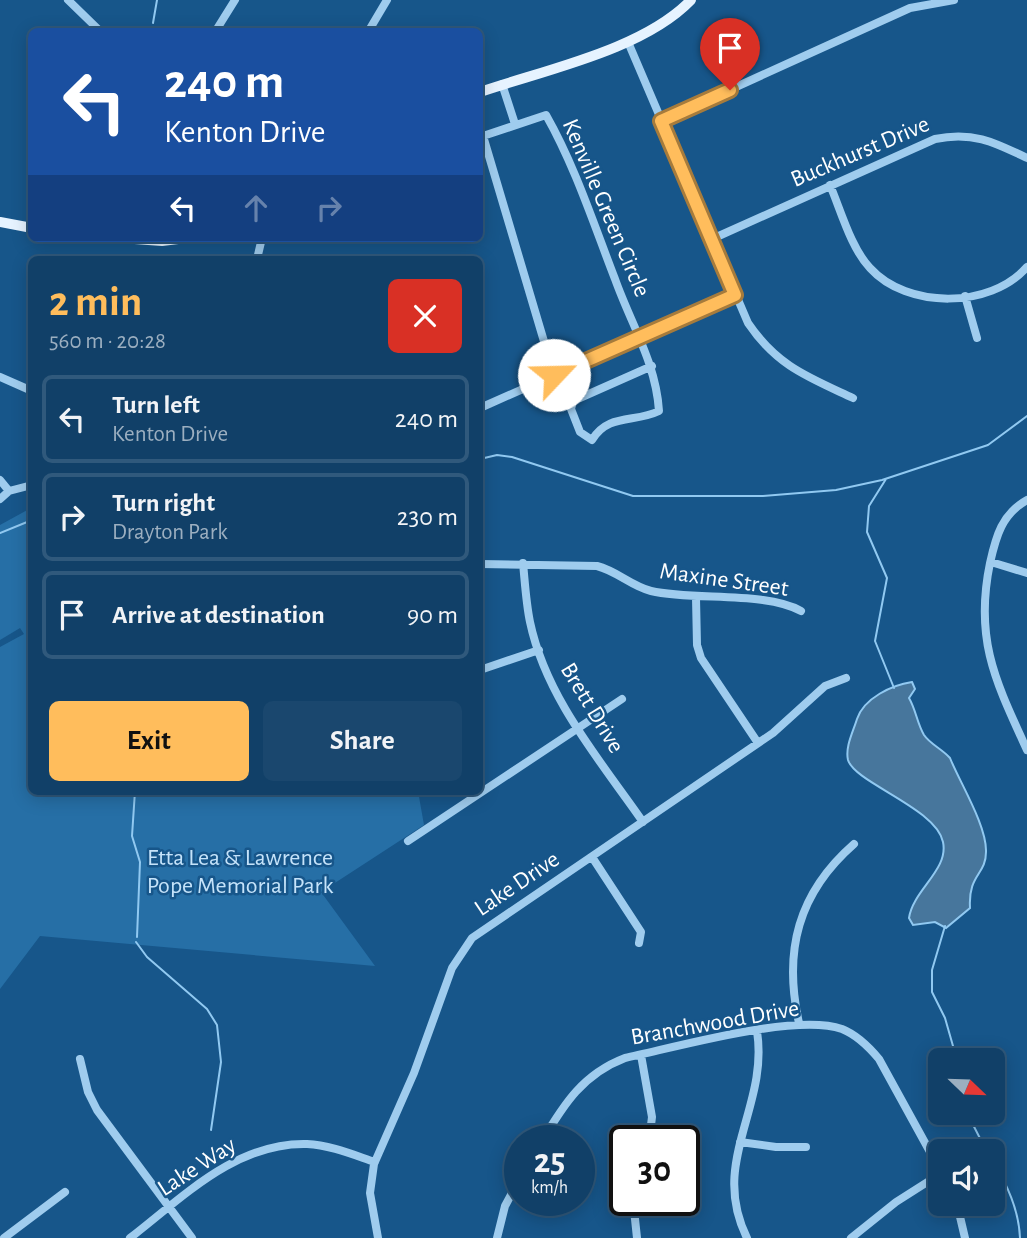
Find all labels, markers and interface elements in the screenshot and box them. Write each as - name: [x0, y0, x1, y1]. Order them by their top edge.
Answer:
- pin: [700, 18, 760, 90]
- icon: arrive: [711, 29, 749, 67]
- icon: left: [49, 56, 140, 147]
- text: 240 m: [164, 58, 284, 107]
- street label: Buckhurst Drive: [787, 112, 933, 192]
- text: Kenton Drive: [164, 116, 326, 148]
- street label: Kenville Green Circle: [558, 116, 654, 300]
- icon: left: [164, 189, 202, 227]
- icon: ahead: [237, 189, 275, 227]
- icon: right: [310, 189, 348, 227]
- button: close: [388, 279, 462, 353]
- text: 2 min: [49, 281, 142, 323]
- text: 560 m · 20:28: [49, 330, 166, 353]
- position arrow: [517, 338, 591, 412]
- text: Turn left: [112, 392, 200, 418]
- icon: left: [53, 400, 91, 438]
- text: 240 m: [395, 406, 458, 432]
- text: Kenton Drive: [112, 423, 228, 446]
- text: Turn right: [112, 490, 215, 516]
- icon: right: [53, 498, 91, 536]
- text: 230 m: [397, 504, 458, 530]
- text: Drayton Park: [112, 521, 228, 544]
- street label: Maxine Street: [658, 559, 790, 601]
- icon: arrive: [53, 596, 91, 634]
- text: Arrive at destination: [112, 602, 325, 628]
- text: 90 m: [407, 602, 458, 628]
- street label: Brett Drive: [556, 659, 628, 757]
- button: Exit: [49, 701, 249, 781]
- button: Share: [263, 701, 462, 781]
- park label: Etta Lea & Lawrence Pope Memorial Park: [147, 846, 333, 898]
- street label: Lake Drive: [470, 847, 564, 921]
- street label: Branchwood Drive: [629, 996, 801, 1050]
- north arrow: [928, 1048, 1004, 1125]
- map controls: [928, 1048, 1005, 1216]
- speed limit sign: 30: [609, 1125, 700, 1216]
- street label: Lake Way: [154, 1133, 240, 1201]
- button: sound: [928, 1139, 1005, 1216]
- text: 25: [534, 1144, 565, 1179]
- text: km/h: [531, 1179, 568, 1197]

